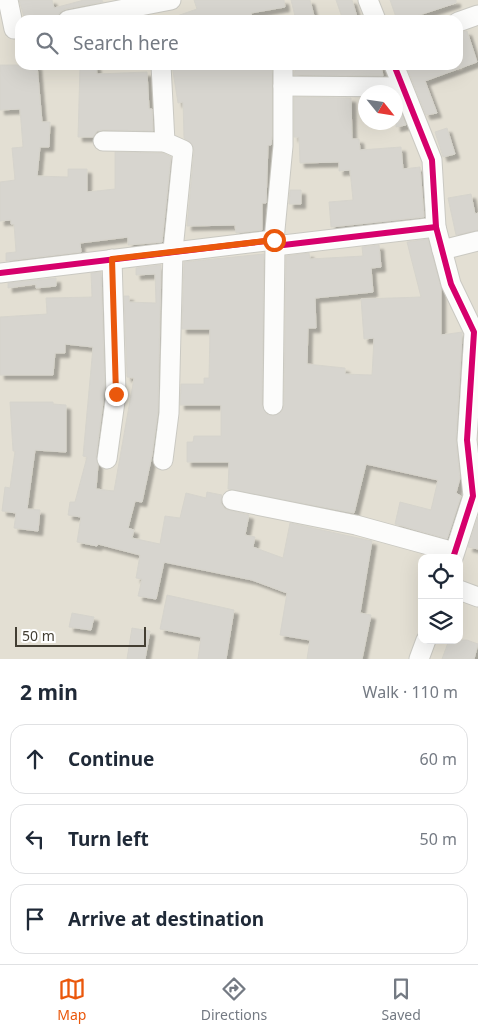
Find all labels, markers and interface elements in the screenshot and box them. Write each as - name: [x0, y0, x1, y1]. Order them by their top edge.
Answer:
- search box: [15, 15, 463, 70]
- icon: search: [33, 29, 61, 57]
- text: Search here: [73, 30, 179, 56]
- north arrow: [358, 85, 403, 130]
- route start: [263, 229, 286, 252]
- route end: [105, 383, 128, 406]
- map controls: [418, 554, 463, 644]
- button: locate: [418, 554, 463, 599]
- button: layers: [418, 599, 463, 644]
- scale bar: [15, 624, 146, 647]
- text: 50 m: [22, 626, 55, 645]
- text: 2 min: [20, 678, 78, 706]
- text: Walk · 110 m: [363, 681, 458, 703]
- icon: ahead: [21, 745, 49, 773]
- text: Continue: [68, 746, 154, 772]
- text: 60 m: [420, 748, 457, 770]
- icon: left: [21, 825, 49, 853]
- text: Turn left: [68, 826, 149, 852]
- text: 50 m: [420, 828, 457, 850]
- icon: arrive: [21, 905, 49, 933]
- text: Arrive at destination: [68, 906, 264, 932]
- tab: Map: [57, 975, 86, 1024]
- tab: Directions: [201, 975, 267, 1024]
- tab: Saved: [382, 975, 421, 1024]

